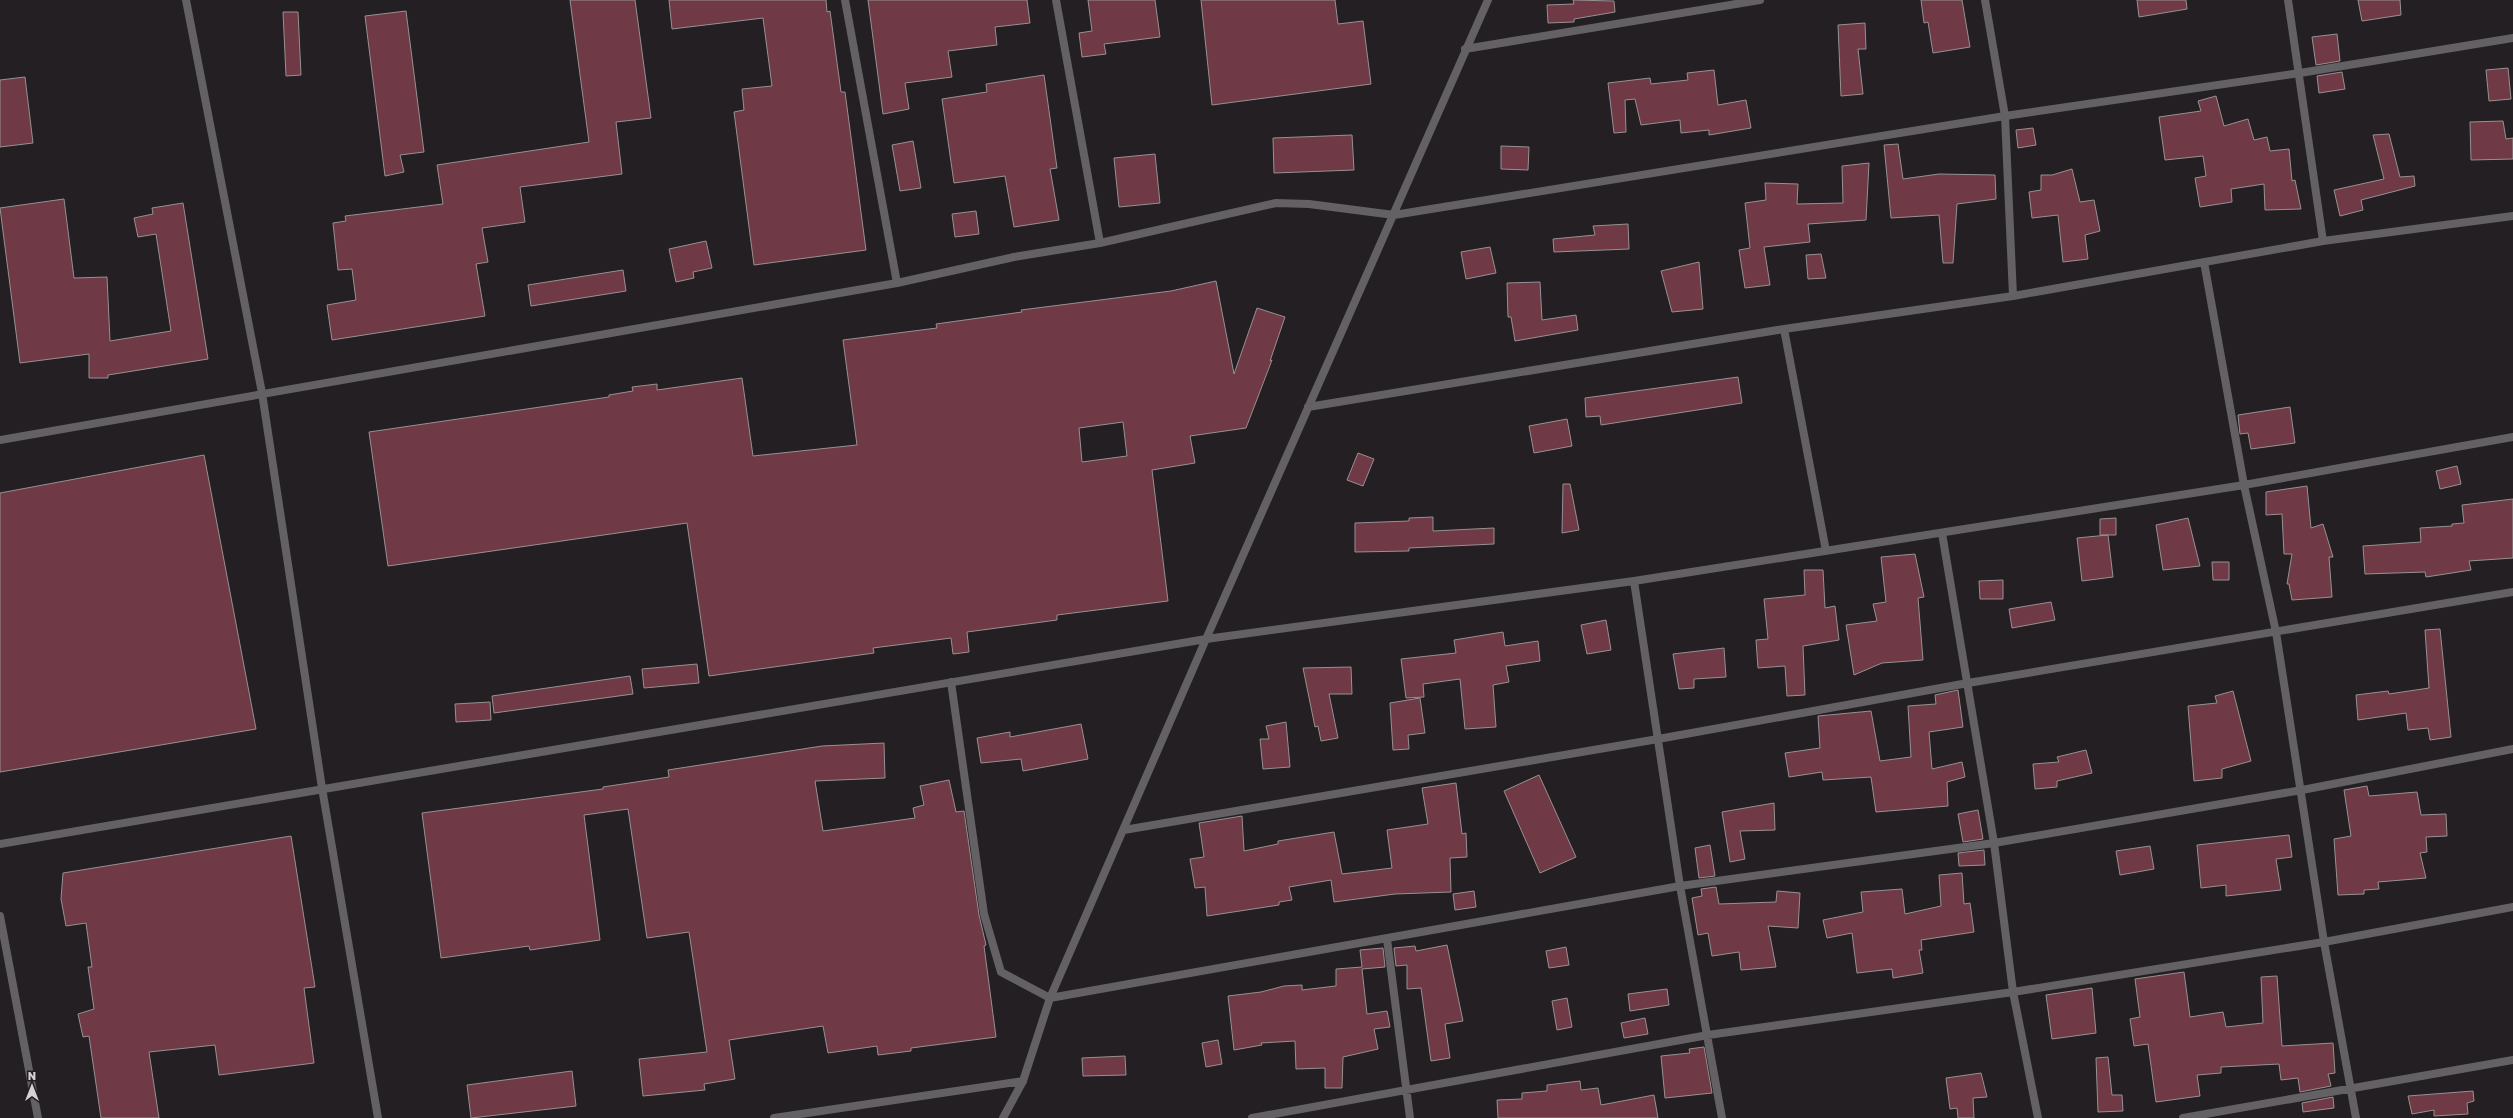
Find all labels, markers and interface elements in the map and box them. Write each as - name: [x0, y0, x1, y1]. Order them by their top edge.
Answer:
- north arrow: [12, 1066, 52, 1106]
- text: N: [28, 1069, 36, 1082]

